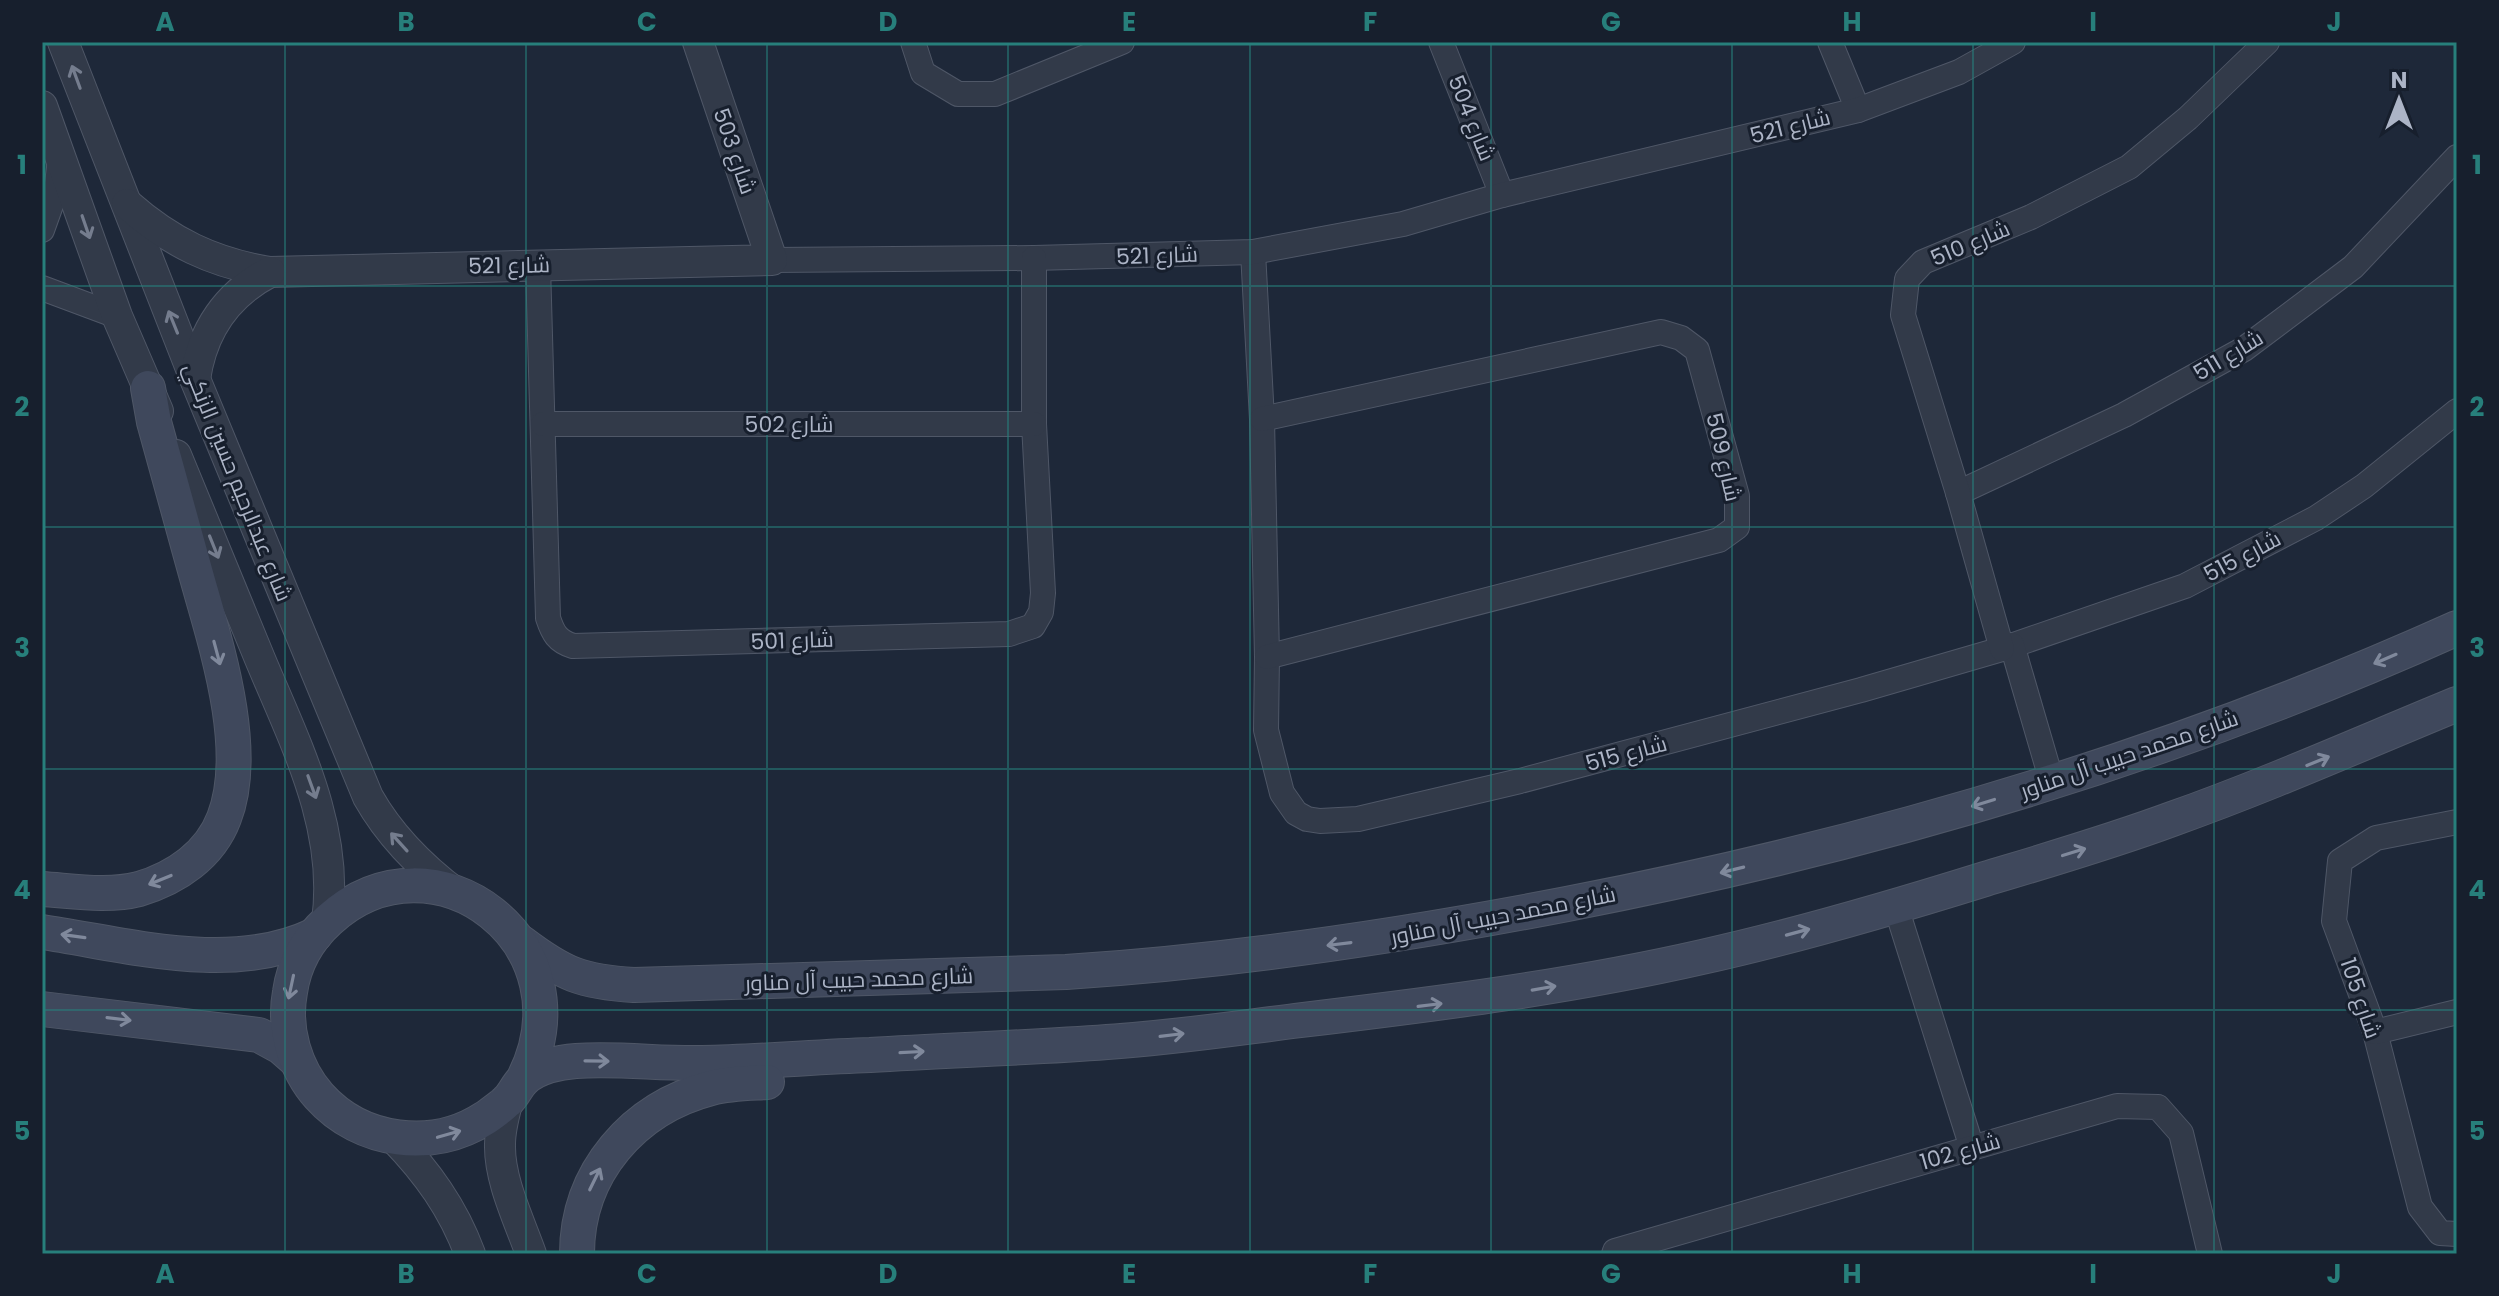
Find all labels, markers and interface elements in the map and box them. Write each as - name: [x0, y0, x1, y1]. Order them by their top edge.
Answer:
- text: A: [155, 4, 175, 40]
- text: B: [397, 4, 415, 40]
- text: C: [637, 4, 657, 40]
- text: D: [879, 4, 898, 40]
- text: E: [1122, 4, 1136, 40]
- text: F: [1363, 4, 1377, 40]
- text: G: [1601, 4, 1621, 40]
- text: H: [1842, 4, 1862, 40]
- text: I: [2089, 4, 2097, 40]
- text: J: [2326, 4, 2342, 40]
- north arrow: [2359, 60, 2439, 140]
- one-way arrow: [68, 65, 82, 90]
- text: N: [2391, 65, 2407, 96]
- street label: شارع 504: [1440, 71, 1503, 166]
- street label: شارع 521: [1747, 102, 1834, 151]
- street label: شارع 503: [705, 104, 764, 198]
- text: 1: [17, 147, 27, 183]
- text: 1: [2472, 147, 2482, 183]
- street label: شارع 510: [1926, 213, 2015, 274]
- one-way arrow: [79, 215, 94, 240]
- street label: شارع 521: [1115, 239, 1199, 272]
- street label: شارع 521: [468, 249, 550, 282]
- one-way arrow: [165, 310, 179, 335]
- street label: شارع 511: [2188, 322, 2269, 388]
- street label: شارع عبدالرحيم حسين الزنكي: [175, 358, 300, 606]
- text: 2: [15, 389, 30, 425]
- text: 2: [2470, 389, 2485, 425]
- street label: شارع 502: [745, 409, 833, 440]
- street label: شارع 509: [1698, 410, 1749, 504]
- street label: شارع 515: [2198, 523, 2286, 590]
- one-way arrow: [207, 534, 222, 558]
- street label: شارع 501: [750, 624, 834, 657]
- text: 3: [14, 630, 30, 666]
- text: 3: [2469, 630, 2485, 666]
- one-way arrow: [211, 639, 226, 665]
- one-way arrow: [2373, 652, 2398, 667]
- street label: شارع محمد حبيب آل مناور: [2014, 703, 2242, 807]
- street label: شارع 515: [1582, 728, 1670, 779]
- one-way arrow: [2305, 753, 2330, 768]
- one-way arrow: [306, 774, 321, 799]
- one-way arrow: [1970, 796, 1996, 811]
- one-way arrow: [391, 832, 409, 852]
- one-way arrow: [2061, 844, 2087, 859]
- one-way arrow: [1719, 863, 1745, 878]
- text: 4: [13, 872, 31, 908]
- text: 4: [2468, 872, 2486, 908]
- one-way arrow: [148, 874, 173, 889]
- street label: شارع محمد حبيب آل مناور: [1386, 878, 1618, 953]
- one-way arrow: [1784, 924, 1810, 939]
- one-way arrow: [61, 928, 86, 943]
- one-way arrow: [1326, 936, 1352, 951]
- street label: شارع 105: [2332, 954, 2389, 1043]
- street label: شارع محمد حبيب آل مناور: [742, 960, 974, 999]
- one-way arrow: [283, 974, 298, 999]
- one-way arrow: [1531, 979, 1556, 994]
- one-way arrow: [1417, 997, 1442, 1012]
- one-way arrow: [106, 1012, 132, 1027]
- one-way arrow: [1158, 1028, 1185, 1043]
- one-way arrow: [898, 1045, 925, 1060]
- one-way arrow: [583, 1053, 610, 1069]
- text: 5: [14, 1113, 30, 1149]
- text: 5: [2469, 1113, 2485, 1149]
- one-way arrow: [436, 1125, 462, 1140]
- street label: شارع 102: [1916, 1125, 2004, 1178]
- one-way arrow: [588, 1168, 604, 1192]
- text: A: [155, 1256, 175, 1292]
- text: B: [397, 1256, 415, 1292]
- text: C: [637, 1256, 657, 1292]
- text: D: [879, 1256, 898, 1292]
- text: E: [1122, 1256, 1136, 1292]
- text: F: [1363, 1256, 1377, 1292]
- text: G: [1601, 1256, 1621, 1292]
- text: H: [1842, 1256, 1862, 1292]
- text: I: [2089, 1256, 2097, 1292]
- text: J: [2326, 1256, 2342, 1292]

